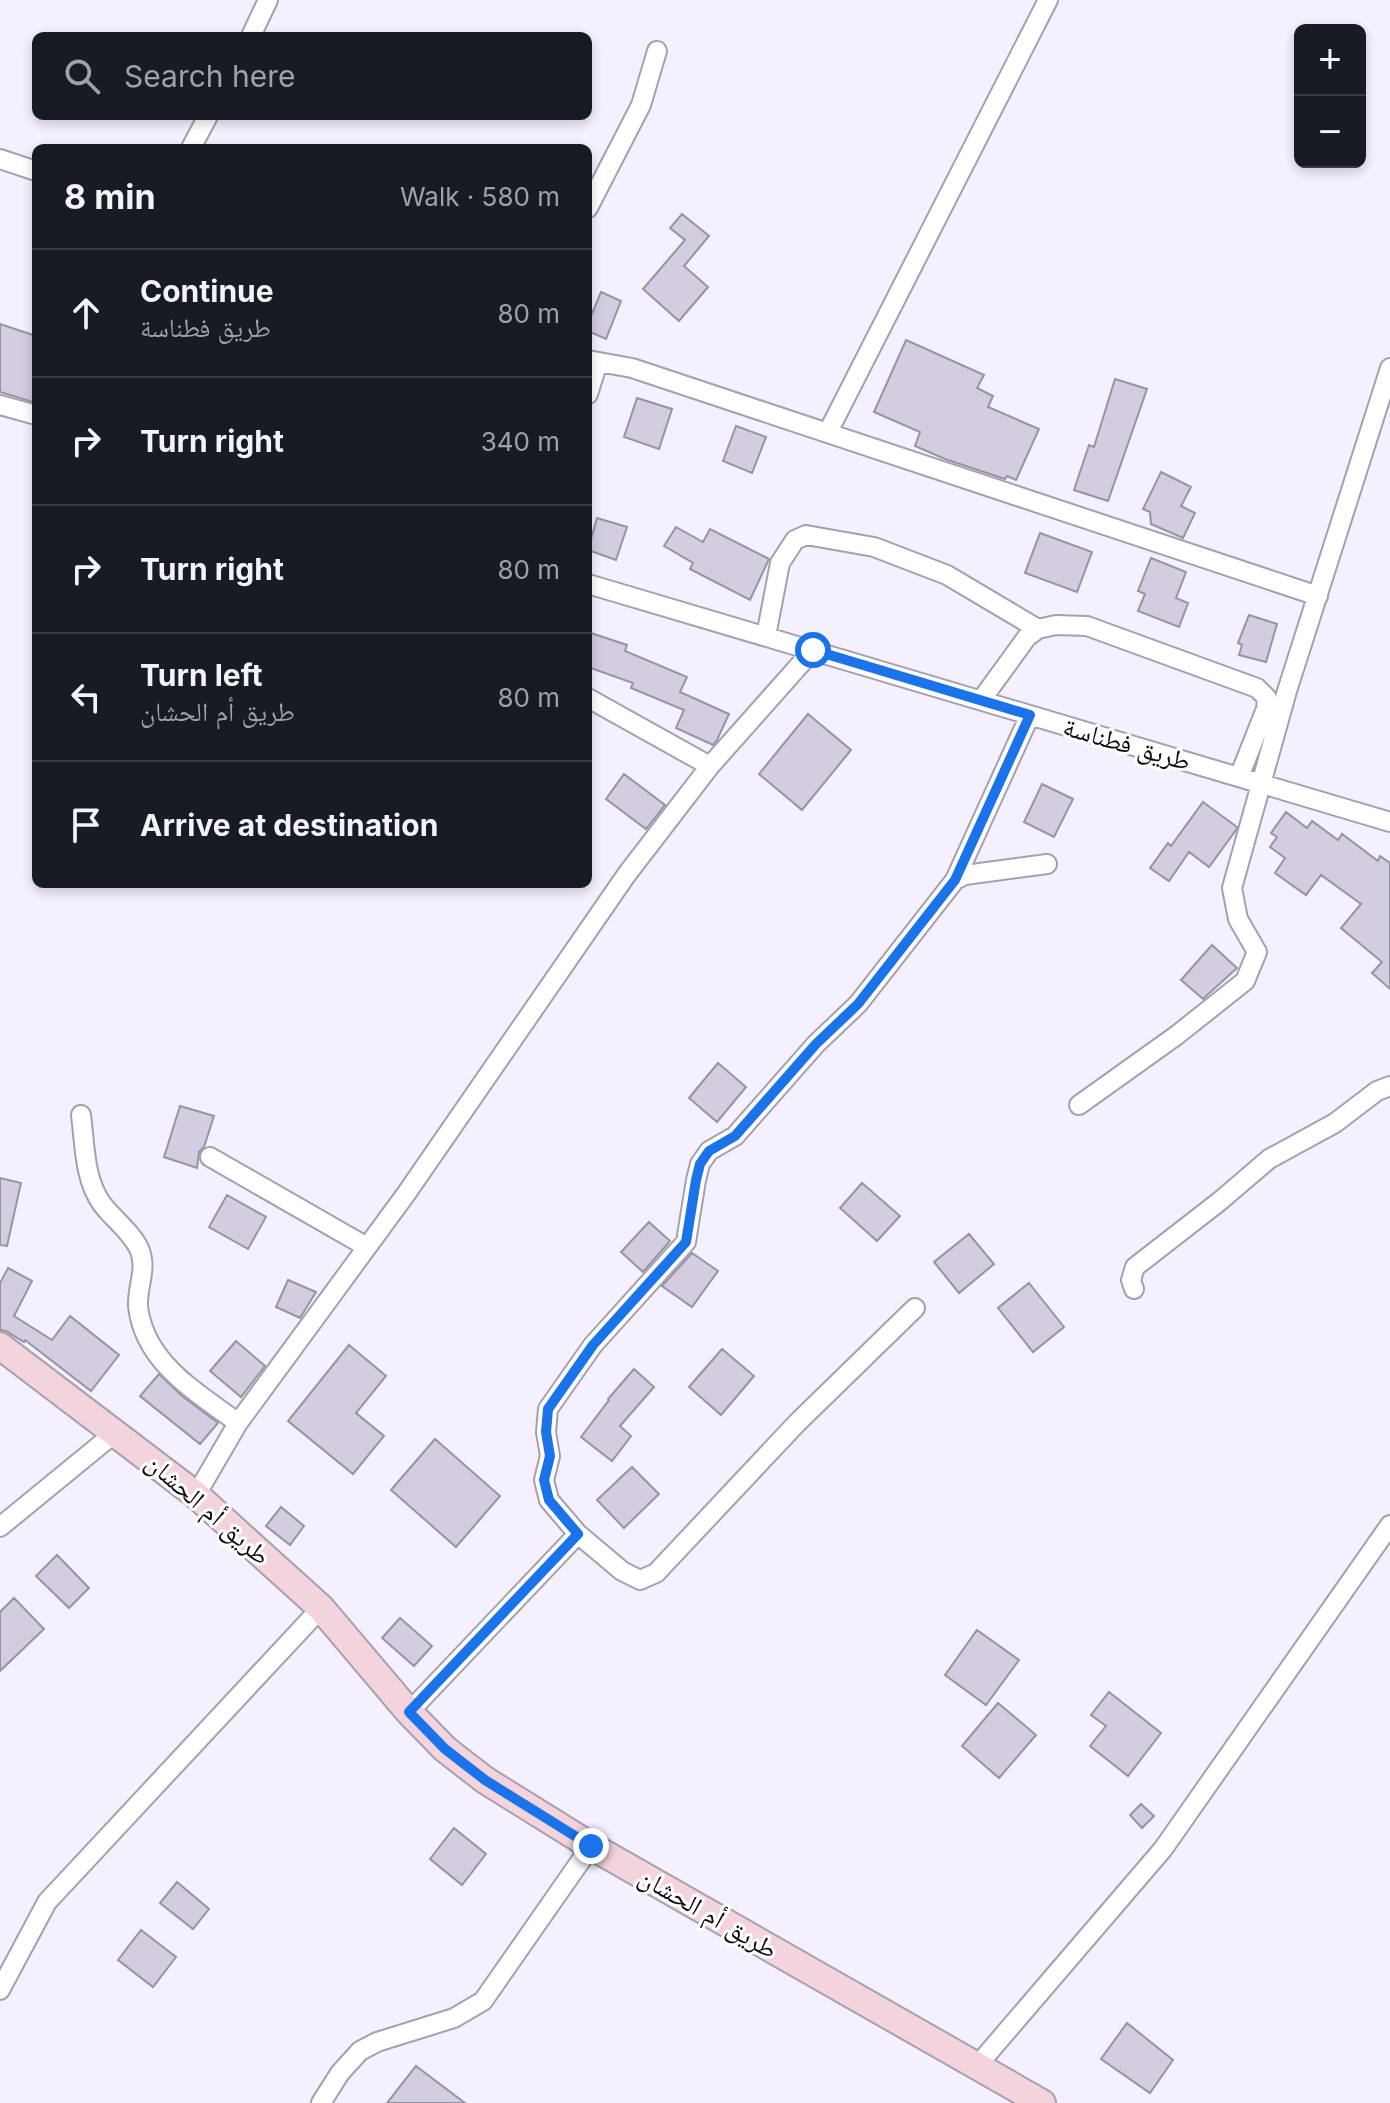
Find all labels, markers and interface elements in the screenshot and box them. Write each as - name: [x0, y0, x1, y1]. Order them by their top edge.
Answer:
- map controls: [1294, 24, 1366, 168]
- button: +: [1294, 24, 1366, 96]
- search box: [32, 32, 592, 120]
- icon: search: [60, 54, 104, 98]
- text: Search here: [124, 58, 296, 94]
- button: −: [1294, 96, 1366, 168]
- text: 8 min: [64, 176, 156, 217]
- text: Walk · 580 m: [400, 181, 560, 212]
- text: Continue: [140, 273, 274, 309]
- icon: ahead: [64, 291, 108, 335]
- text: 80 m: [497, 298, 560, 329]
- text: طريق فطناسة: [140, 312, 271, 343]
- icon: right: [64, 419, 108, 463]
- text: Turn right: [140, 423, 284, 459]
- text: 340 m: [481, 426, 560, 457]
- icon: right: [64, 547, 108, 591]
- text: Turn right: [140, 551, 284, 587]
- text: 80 m: [497, 554, 560, 585]
- route start: [795, 632, 831, 668]
- text: Turn left: [140, 657, 262, 693]
- icon: left: [64, 675, 108, 719]
- text: 80 m: [497, 682, 560, 713]
- text: طريق أم الحشان: [140, 696, 295, 727]
- street label: طريق فطناسة: [1060, 711, 1194, 777]
- icon: arrive: [64, 803, 108, 847]
- text: Arrive at destination: [140, 807, 438, 843]
- street label: طريق أم الحشان: [138, 1446, 277, 1573]
- route end: [573, 1828, 609, 1864]
- street label: طريق أم الحشان: [632, 1860, 783, 1967]

